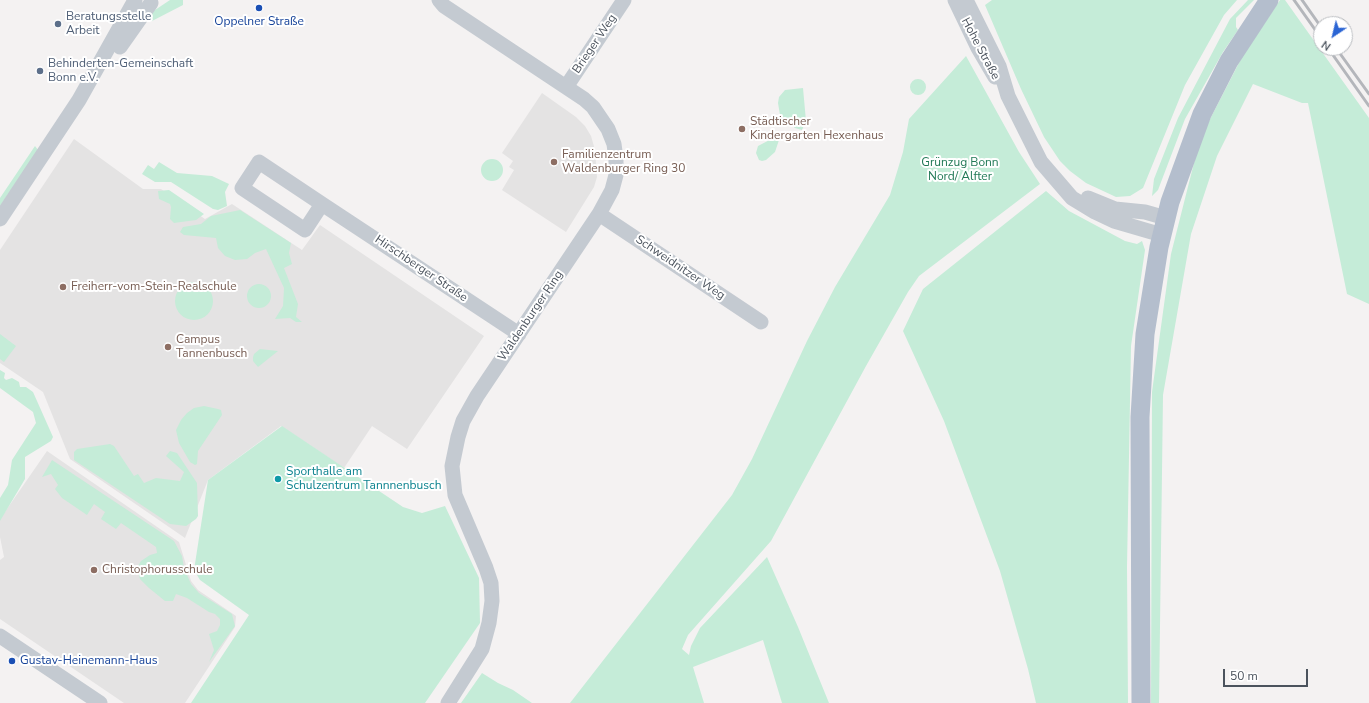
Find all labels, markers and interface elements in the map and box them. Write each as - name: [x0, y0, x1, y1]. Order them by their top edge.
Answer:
- marker: Oppelner Straße: [254, 3, 264, 13]
- place label: Beratungsstelle Arbeit: [66, 10, 151, 38]
- street label: Brieger Weg: [570, 12, 620, 76]
- place label: Oppelner Straße: [214, 15, 304, 29]
- street label: Hohe Straße: [958, 16, 1002, 82]
- north arrow: [1313, 16, 1353, 56]
- marker: Beratungsstelle Arbeit: [53, 19, 63, 29]
- text: N: [1319, 37, 1334, 54]
- place label: Behinderten-Gemeinschaft Bonn e.V.: [48, 57, 193, 85]
- marker: Behinderten-Gemeinschaft Bonn e.V.: [35, 66, 45, 76]
- place label: Städtischer Kindergarten Hexenhaus: [750, 115, 884, 143]
- marker: Städtischer Kindergarten Hexenhaus: [737, 124, 747, 134]
- place label: Familienzentrum Waldenburger Ring 30: [562, 148, 685, 176]
- park label: Grünzug Bonn Nord/ Alfter: [921, 156, 999, 184]
- marker: Familienzentrum Waldenburger Ring 30: [549, 157, 559, 167]
- street label: Hirschberger Straße: [372, 233, 470, 305]
- street label: Schweidnitzer Weg: [633, 233, 727, 303]
- street label: Waldenburger Ring: [495, 268, 567, 364]
- place label: Freiherr-vom-Stein-Realschule: [71, 280, 237, 294]
- marker: Freiherr-vom-Stein-Realschule: [58, 282, 68, 292]
- place label: Campus Tannenbusch: [176, 333, 247, 361]
- marker: Campus Tannenbusch: [163, 342, 173, 352]
- place label: Sporthalle am Schulzentrum Tannnenbusch: [286, 465, 441, 493]
- marker: Sporthalle am Schulzentrum Tannnenbusch: [273, 474, 283, 484]
- place label: Christophorusschule: [102, 563, 213, 577]
- marker: Christophorusschule: [89, 565, 99, 575]
- place label: Gustav-Heinemann-Haus: [20, 654, 158, 668]
- marker: Gustav-Heinemann-Haus: [7, 656, 17, 666]
- scale bar: [1225, 661, 1310, 687]
- text: 50 m: [1230, 668, 1258, 684]

